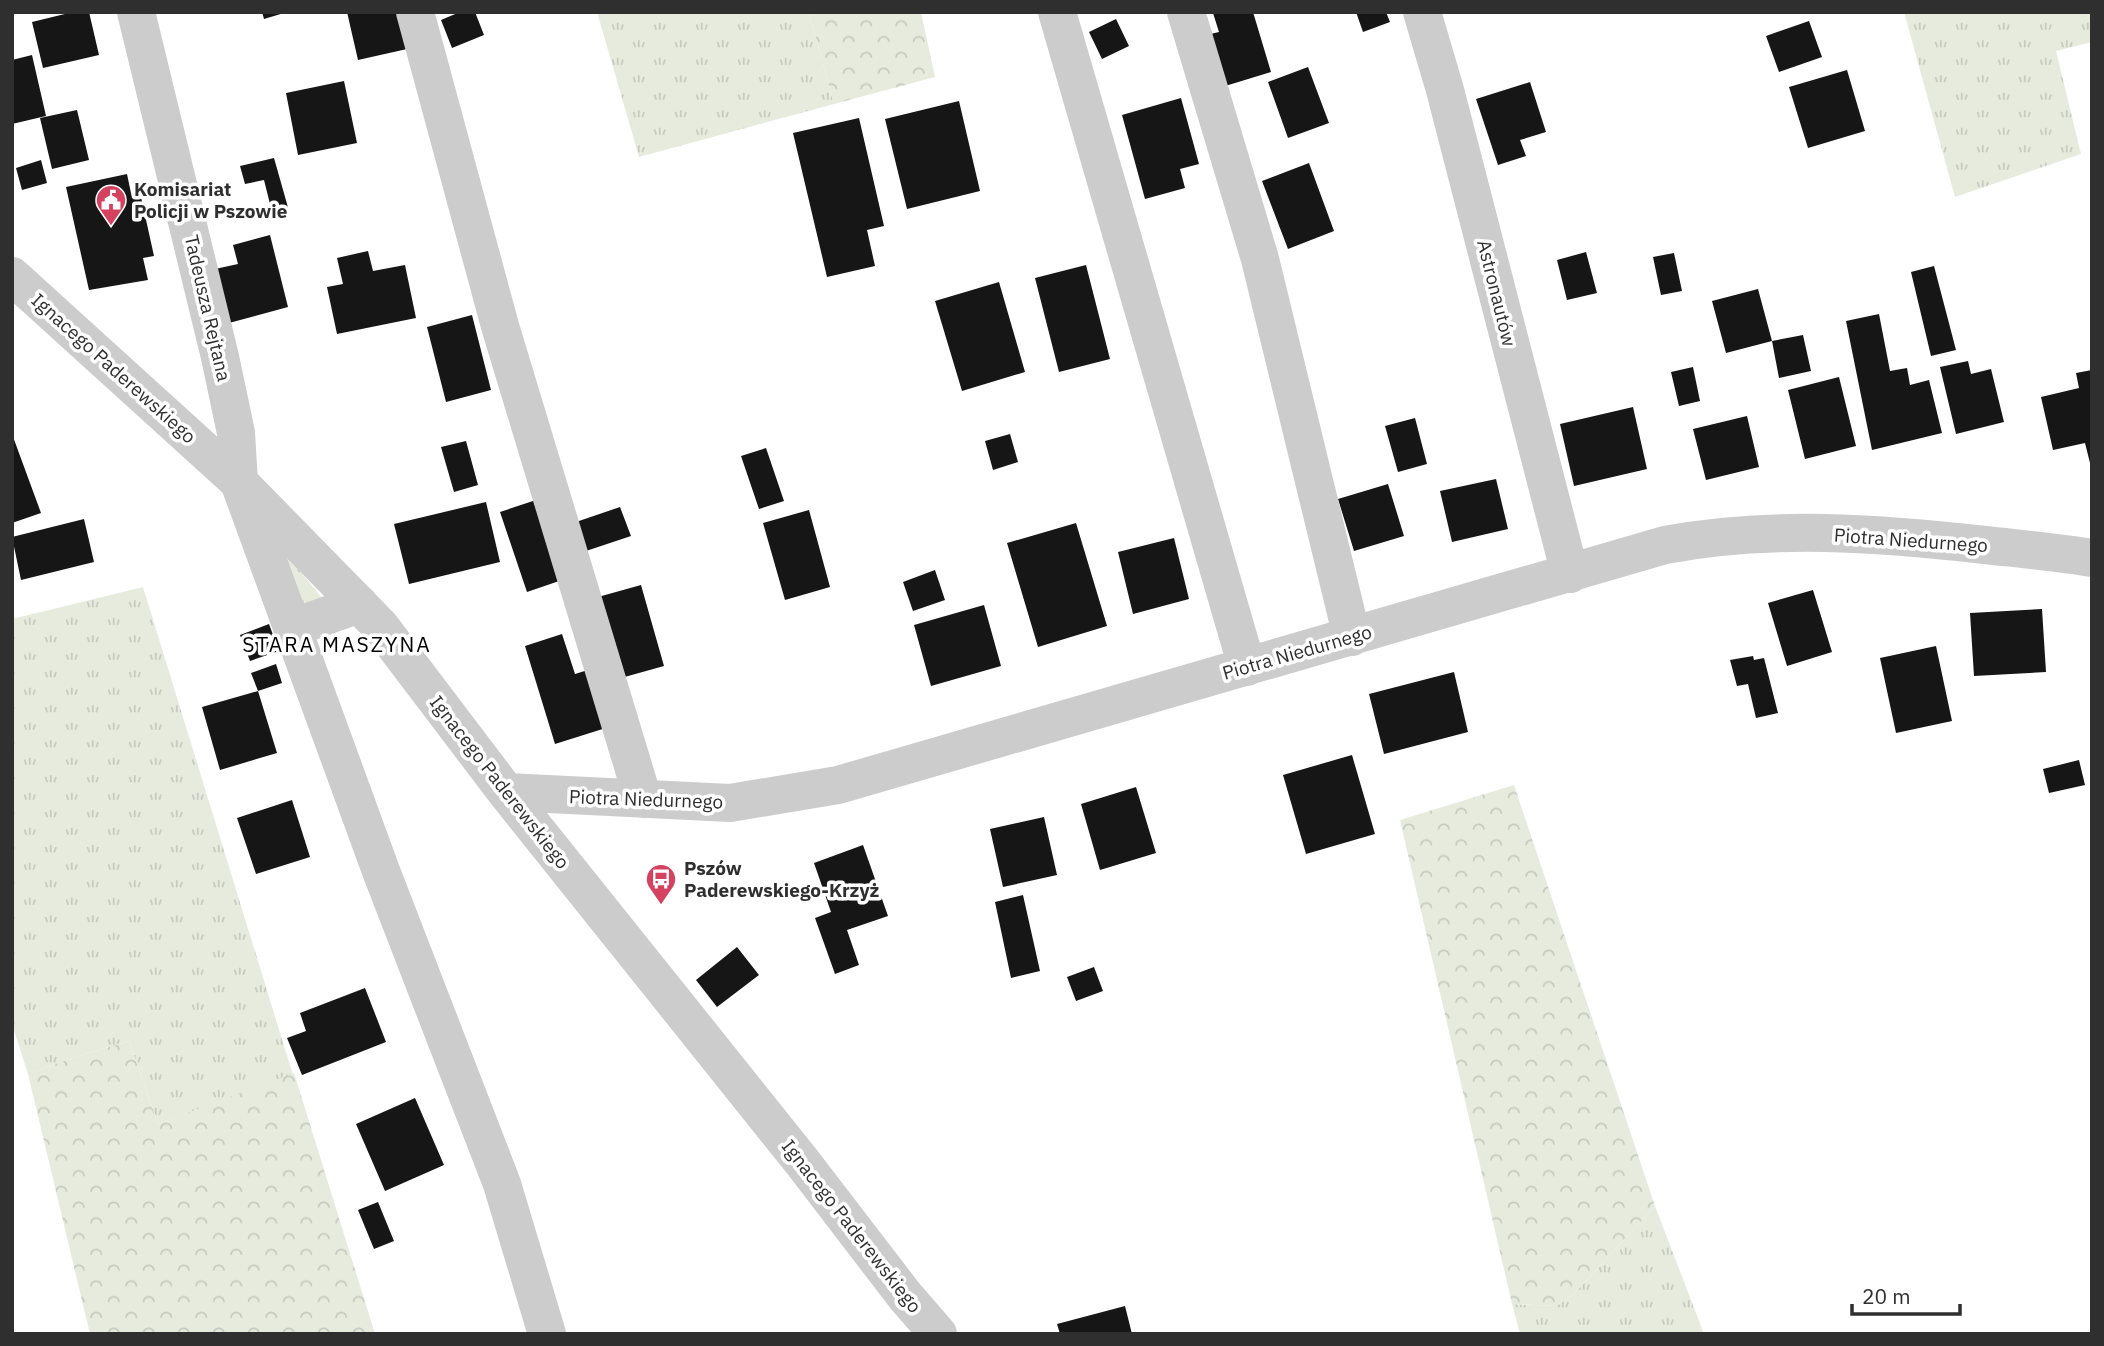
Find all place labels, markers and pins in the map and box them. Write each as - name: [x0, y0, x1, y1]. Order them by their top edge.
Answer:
- place label: Komisariat Policji w Pszowie: [134, 177, 287, 223]
- public building icon: Komisariat Policji w Pszowie: [94, 183, 128, 227]
- place label: Pszów Paderewskiego-Krzyż: [684, 856, 879, 902]
- bus stop icon: Pszów Paderewskiego-Krzyż: [644, 862, 678, 906]

